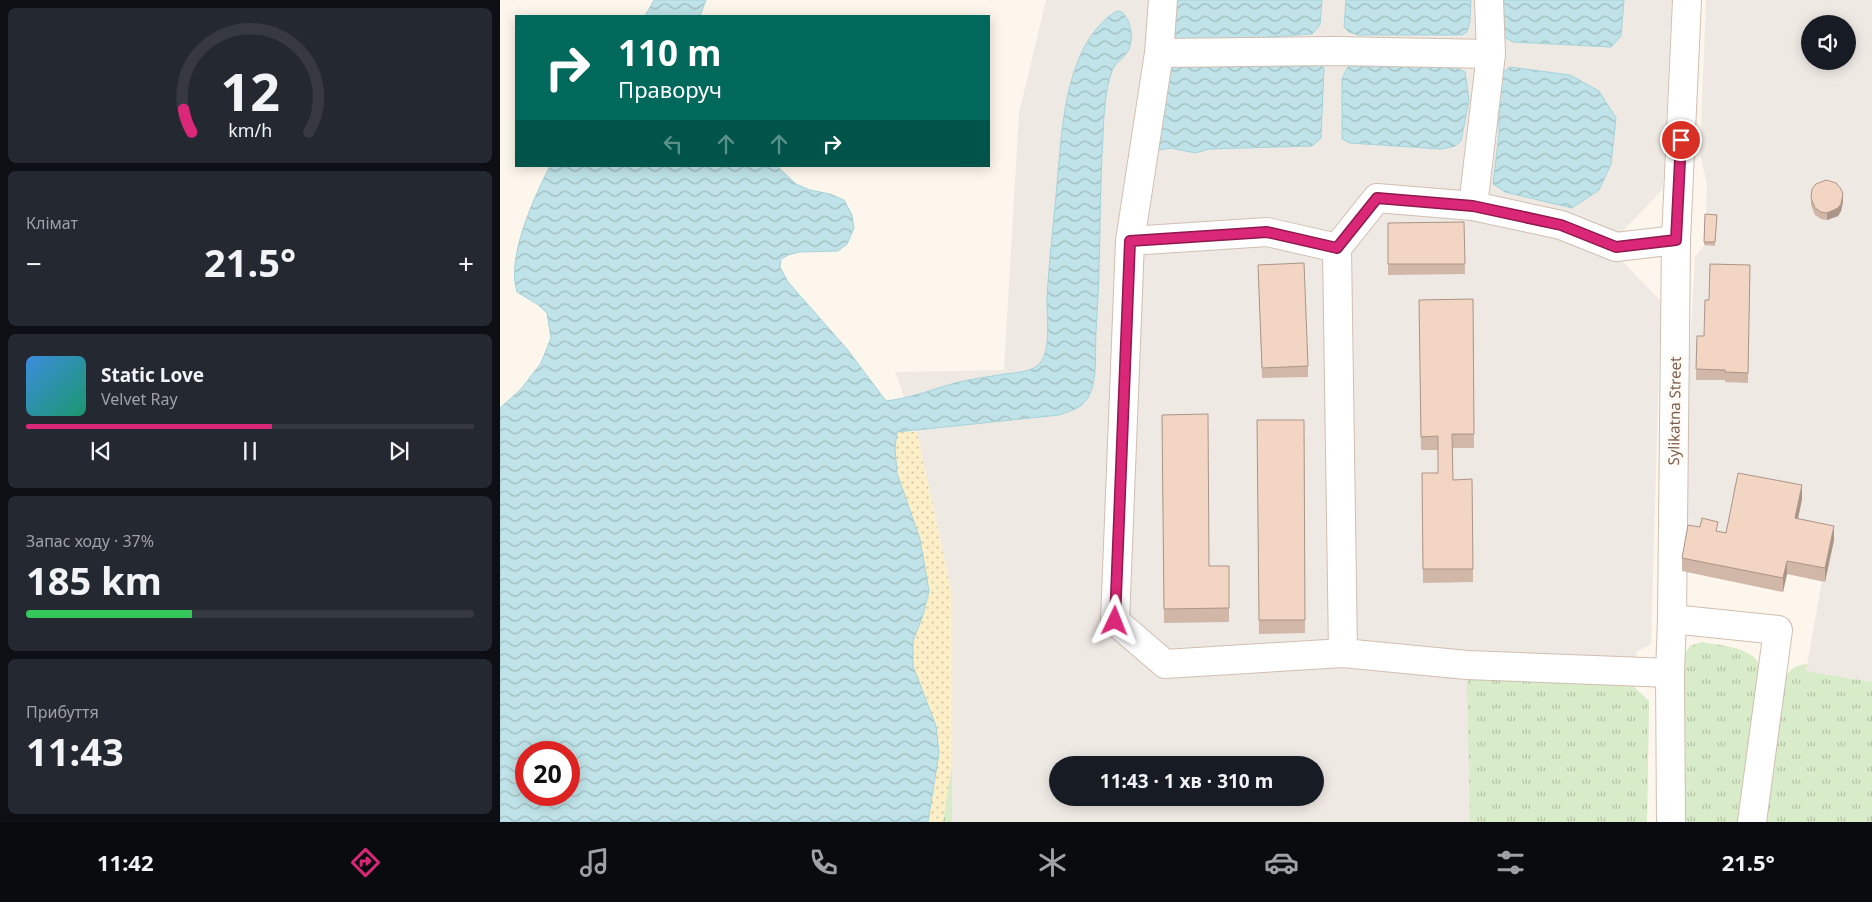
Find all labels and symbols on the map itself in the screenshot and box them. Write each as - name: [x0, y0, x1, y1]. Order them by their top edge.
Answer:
- pin: [1660, 119, 1702, 161]
- street label: Sylikatna Street: [1663, 356, 1685, 466]
- position arrow: [1088, 594, 1140, 646]
- speed limit sign: 20: [515, 741, 580, 806]

